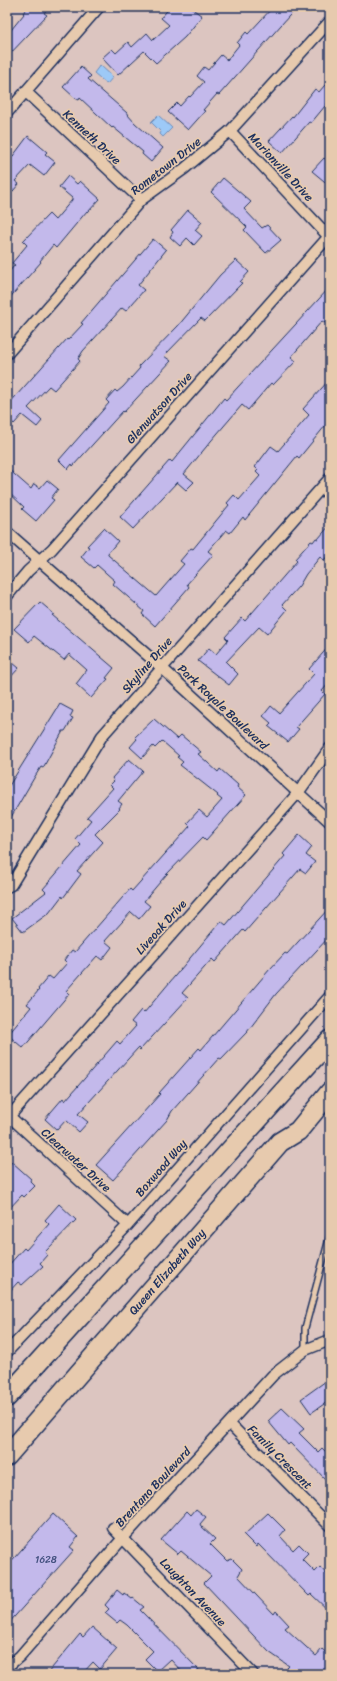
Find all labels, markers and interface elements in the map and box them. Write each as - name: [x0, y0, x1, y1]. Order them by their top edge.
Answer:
- street label: Kenneth Drive: [57, 104, 127, 170]
- street label: Marionville Drive: [243, 127, 319, 207]
- street label: Rometown Drive: [126, 131, 206, 201]
- street label: Glenwatson Drive: [120, 367, 198, 449]
- street label: Skyline Drive: [116, 631, 178, 699]
- street label: Park Royale Boulevard: [172, 659, 274, 756]
- street label: Liveoak Drive: [130, 894, 192, 960]
- street label: Clearwater Drive: [36, 1122, 116, 1198]
- street label: Boxwood Way: [129, 1133, 193, 1202]
- street label: Queen Elizabeth Way: [123, 1223, 212, 1320]
- street label: Family Crescent: [242, 1419, 318, 1495]
- street label: Brentano Boulevard: [110, 1441, 197, 1532]
- house number: 1628: [35, 1551, 57, 1569]
- street label: Laughton Avenue: [154, 1552, 232, 1632]

